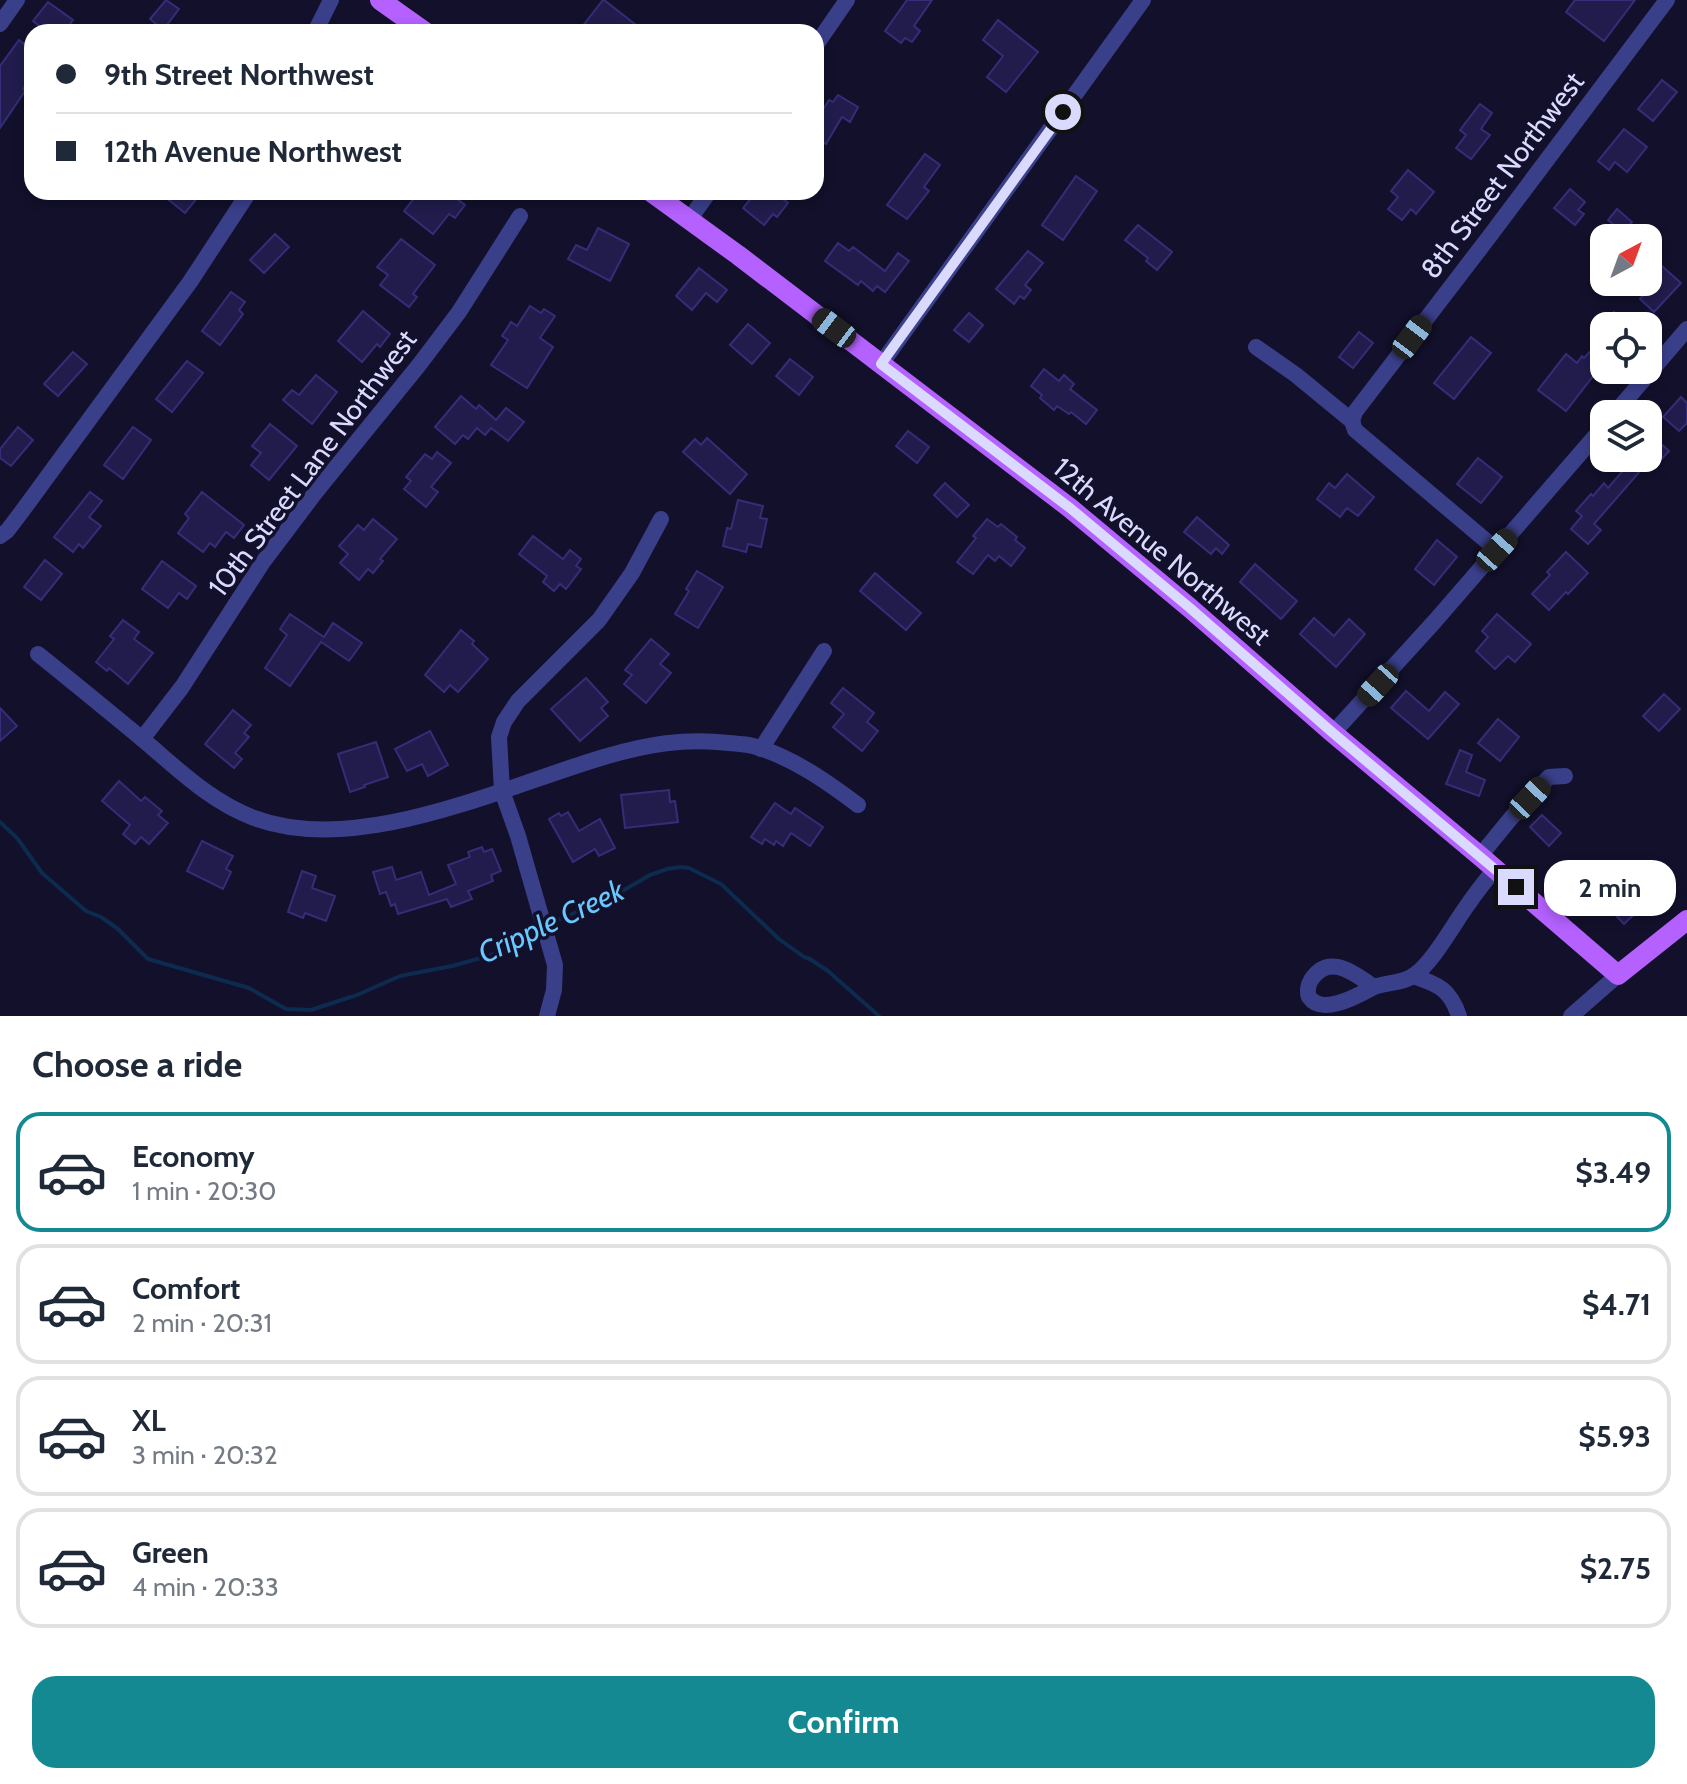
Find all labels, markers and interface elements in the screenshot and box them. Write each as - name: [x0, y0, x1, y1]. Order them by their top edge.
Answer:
- text: 9th Street Northwest: [104, 56, 374, 93]
- street label: 8th Street Northwest: [1413, 65, 1591, 285]
- route start: [1045, 94, 1081, 130]
- text: 12th Avenue Northwest: [104, 133, 402, 170]
- north arrow: [1590, 224, 1662, 296]
- map controls: [1590, 224, 1662, 472]
- car: [808, 304, 860, 352]
- car: [1388, 311, 1436, 363]
- button: locate: [1590, 312, 1662, 384]
- street label: 10th Street Lane Northwest: [201, 323, 423, 603]
- button: layers: [1590, 400, 1662, 472]
- street label: 12th Avenue Northwest: [1046, 450, 1278, 652]
- car: [1472, 524, 1522, 576]
- car: [1353, 659, 1403, 711]
- car: [1505, 772, 1555, 824]
- callout: 2 min: [1544, 859, 1676, 915]
- route end: [1498, 869, 1534, 905]
- water label: Cripple Creek: [472, 871, 631, 971]
- text: 2 min: [1579, 872, 1641, 904]
- text: Choose a ride: [32, 1042, 242, 1086]
- icon: car: [36, 1136, 108, 1208]
- text: Economy: [132, 1138, 255, 1175]
- text: $3.49: [1575, 1154, 1651, 1191]
- text: 1 min · 20:30: [132, 1175, 276, 1207]
- icon: car: [36, 1268, 108, 1340]
- text: Comfort: [132, 1270, 240, 1307]
- text: $4.71: [1582, 1286, 1651, 1323]
- text: 2 min · 20:31: [132, 1307, 272, 1339]
- icon: car: [36, 1400, 108, 1472]
- text: XL: [132, 1402, 166, 1439]
- text: $5.93: [1578, 1418, 1651, 1455]
- text: 3 min · 20:32: [132, 1439, 278, 1471]
- icon: car: [36, 1532, 108, 1604]
- text: Green: [132, 1534, 209, 1571]
- text: $2.75: [1580, 1550, 1651, 1587]
- text: 4 min · 20:33: [132, 1571, 279, 1603]
- button: Confirm: [32, 1676, 1655, 1768]

